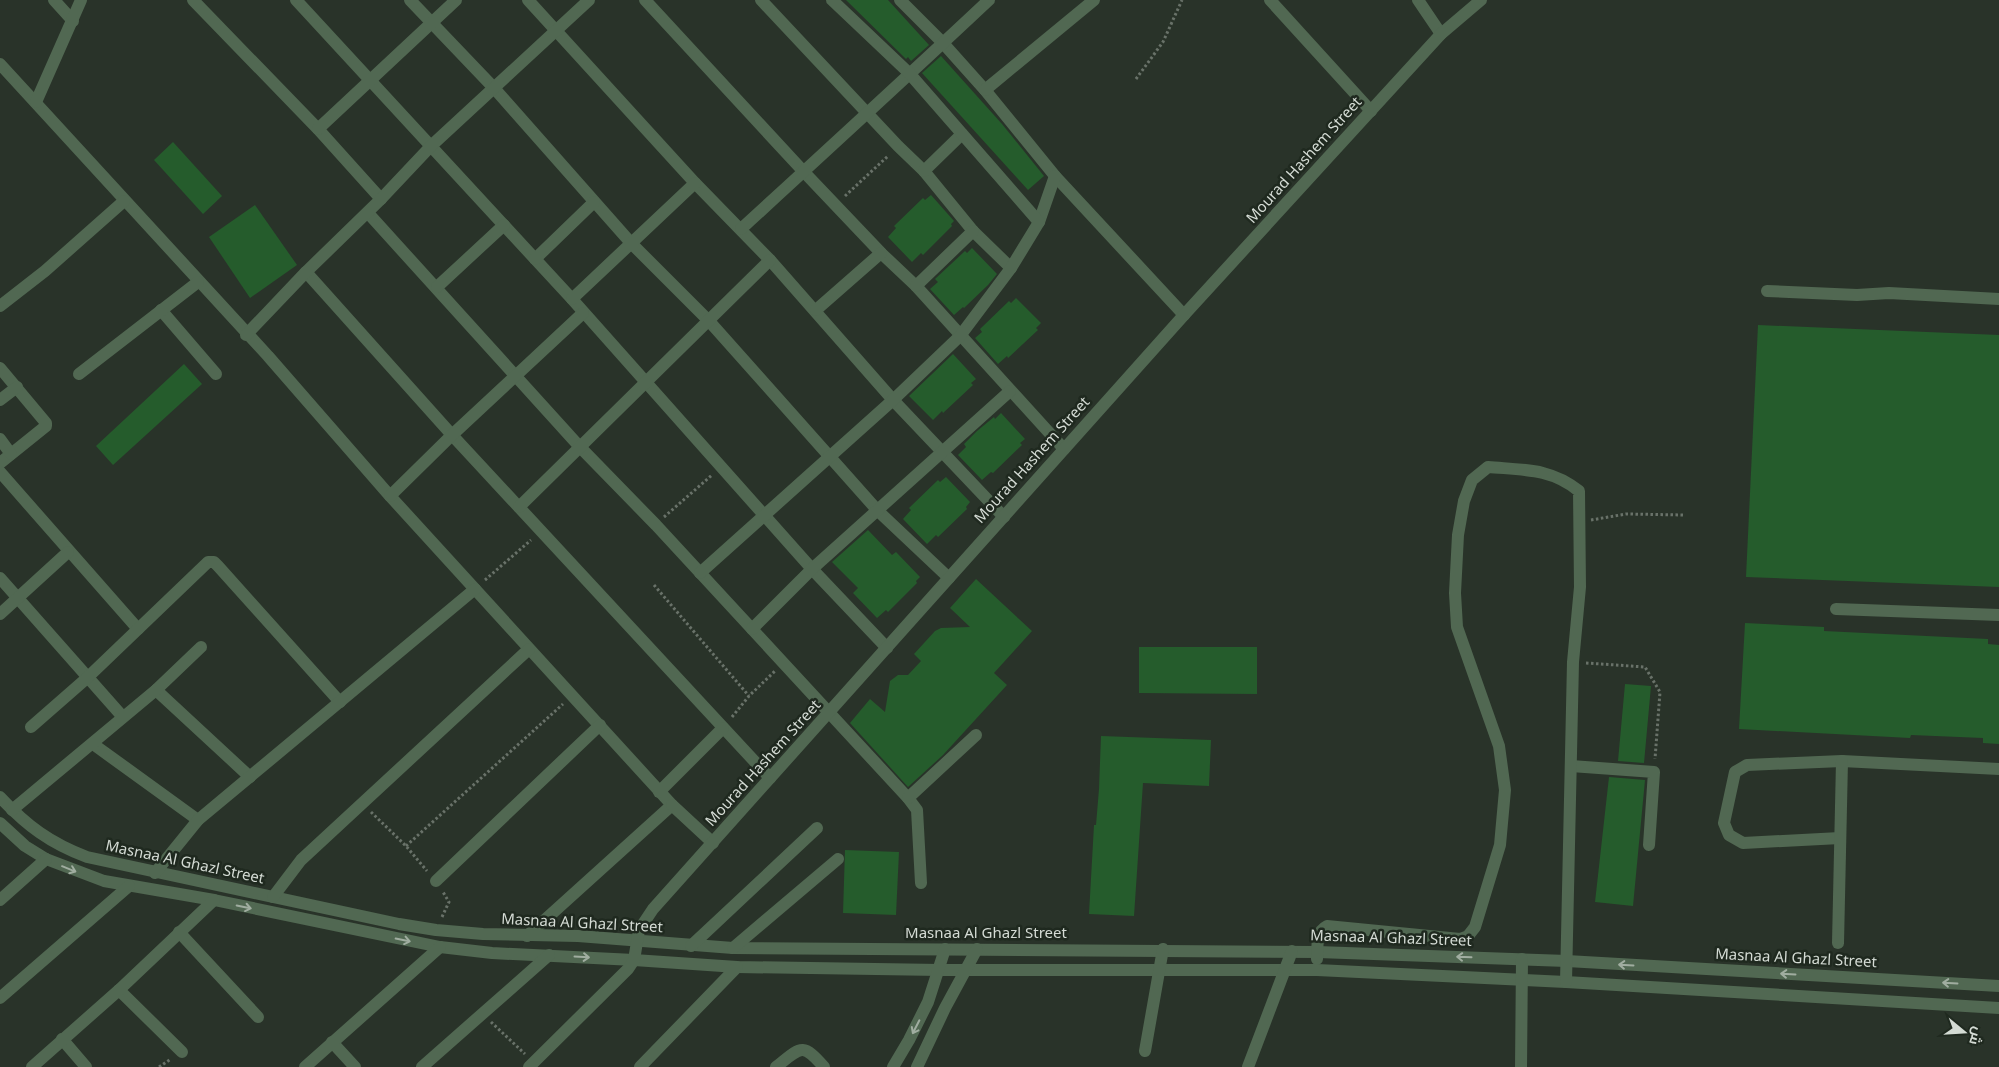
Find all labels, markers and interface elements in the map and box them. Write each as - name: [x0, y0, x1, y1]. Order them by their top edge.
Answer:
- street label: Mourad Hashem Street: [1241, 91, 1366, 227]
- street label: Mourad Hashem Street: [969, 391, 1094, 527]
- street label: Mourad Hashem Street: [700, 694, 825, 830]
- street label: Masnaa Al Ghazl Street: [104, 834, 267, 888]
- one-way arrow: [61, 864, 76, 874]
- one-way arrow: [236, 903, 252, 912]
- street label: Masnaa Al Ghazl Street: [501, 908, 664, 936]
- street label: Masnaa Al Ghazl Street: [905, 922, 1068, 942]
- street label: Masnaa Al Ghazl Street: [1310, 924, 1473, 950]
- one-way arrow: [395, 936, 411, 945]
- street label: Masnaa Al Ghazl Street: [1715, 943, 1878, 971]
- one-way arrow: [574, 952, 590, 962]
- one-way arrow: [1456, 952, 1472, 962]
- one-way arrow: [1618, 960, 1634, 969]
- one-way arrow: [1780, 969, 1796, 978]
- one-way arrow: [1943, 979, 1959, 988]
- north arrow: [1939, 1007, 1989, 1057]
- one-way arrow: [911, 1019, 920, 1034]
- text: ش: [1965, 1025, 1989, 1048]

